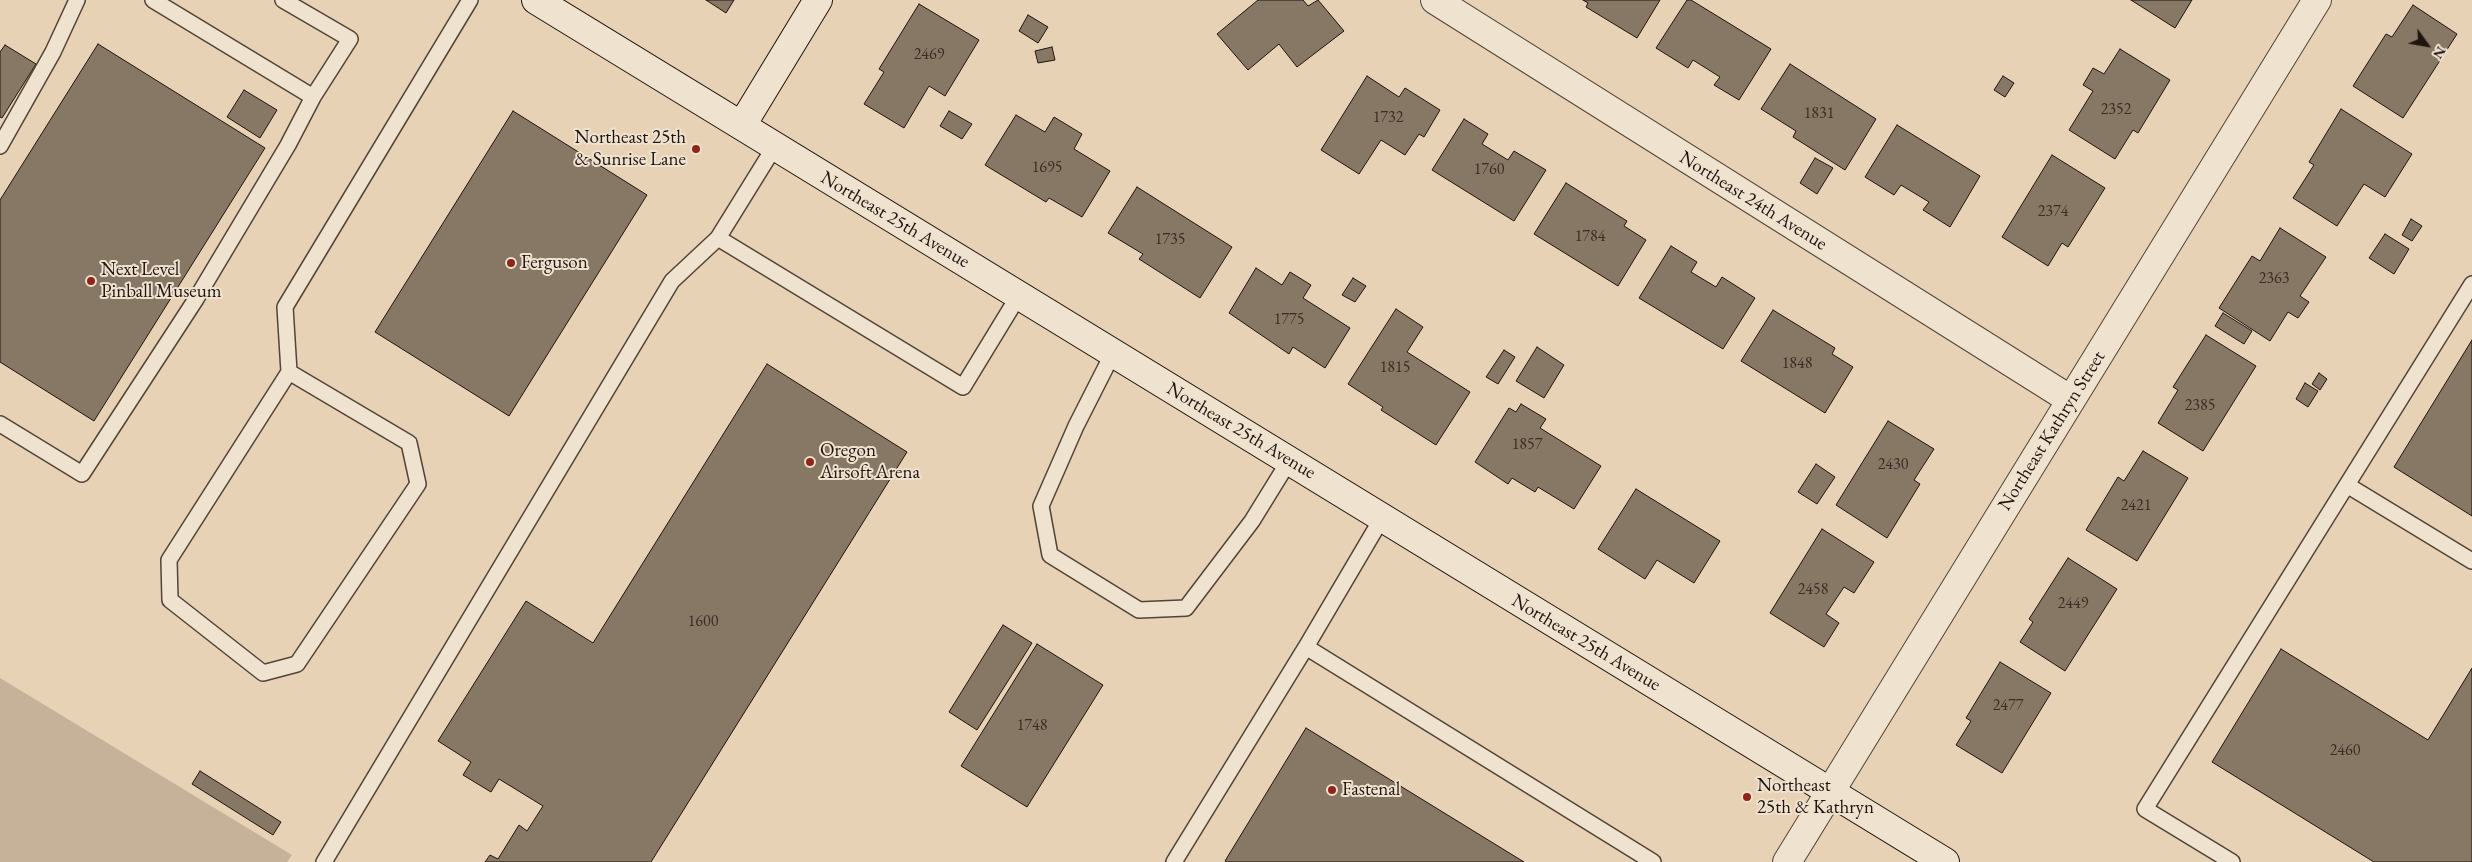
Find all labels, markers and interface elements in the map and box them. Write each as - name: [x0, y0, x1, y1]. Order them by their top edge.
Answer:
- north arrow: [2402, 20, 2452, 70]
- text: N: [2429, 43, 2450, 63]
- house number: 2469: [914, 45, 944, 65]
- house number: 2352: [2101, 100, 2131, 120]
- house number: 1831: [1804, 104, 1834, 124]
- house number: 1732: [1373, 108, 1403, 128]
- place label: Northeast 25th & Sunrise Lane: [574, 127, 686, 171]
- marker: Northeast 25th & Sunrise Lane: [690, 143, 702, 155]
- street label: Northeast 24th Avenue: [1675, 146, 1831, 256]
- house number: 1695: [1032, 158, 1062, 178]
- house number: 1760: [1474, 160, 1504, 180]
- street label: Northeast 25th Avenue: [816, 167, 974, 273]
- house number: 2374: [2038, 202, 2068, 222]
- house number: 1784: [1575, 227, 1605, 247]
- house number: 1735: [1155, 230, 1185, 250]
- place label: Ferguson: [521, 252, 588, 274]
- marker: Ferguson: [505, 257, 517, 269]
- place label: Next Level Pinball Museum: [101, 259, 222, 303]
- house number: 2363: [2259, 269, 2289, 289]
- marker: Next Level Pinball Museum: [85, 275, 97, 287]
- house number: 1775: [1274, 310, 1304, 330]
- street label: Northeast Kathryn Street: [1994, 347, 2110, 515]
- house number: 1848: [1782, 354, 1812, 374]
- house number: 1815: [1380, 358, 1410, 378]
- street label: Northeast 25th Avenue: [1162, 378, 1320, 484]
- house number: 2385: [2185, 396, 2215, 416]
- house number: 1857: [1512, 435, 1542, 455]
- place label: Oregon Airsoft Arena: [820, 440, 920, 484]
- house number: 2430: [1878, 455, 1908, 475]
- marker: Oregon Airsoft Arena: [804, 456, 816, 468]
- house number: 2421: [2121, 496, 2151, 516]
- house number: 2458: [1798, 580, 1828, 600]
- street label: Northeast 25th Avenue: [1507, 590, 1665, 696]
- house number: 2449: [2058, 594, 2088, 614]
- house number: 1600: [688, 612, 718, 632]
- house number: 2477: [1993, 696, 2023, 716]
- house number: 1748: [1017, 716, 1047, 736]
- house number: 2460: [2330, 741, 2360, 761]
- place label: Northeast 25th & Kathryn: [1757, 775, 1874, 819]
- place label: Fastenal: [1342, 779, 1400, 801]
- marker: Fastenal: [1326, 784, 1338, 796]
- marker: Northeast 25th & Kathryn: [1741, 791, 1753, 803]

